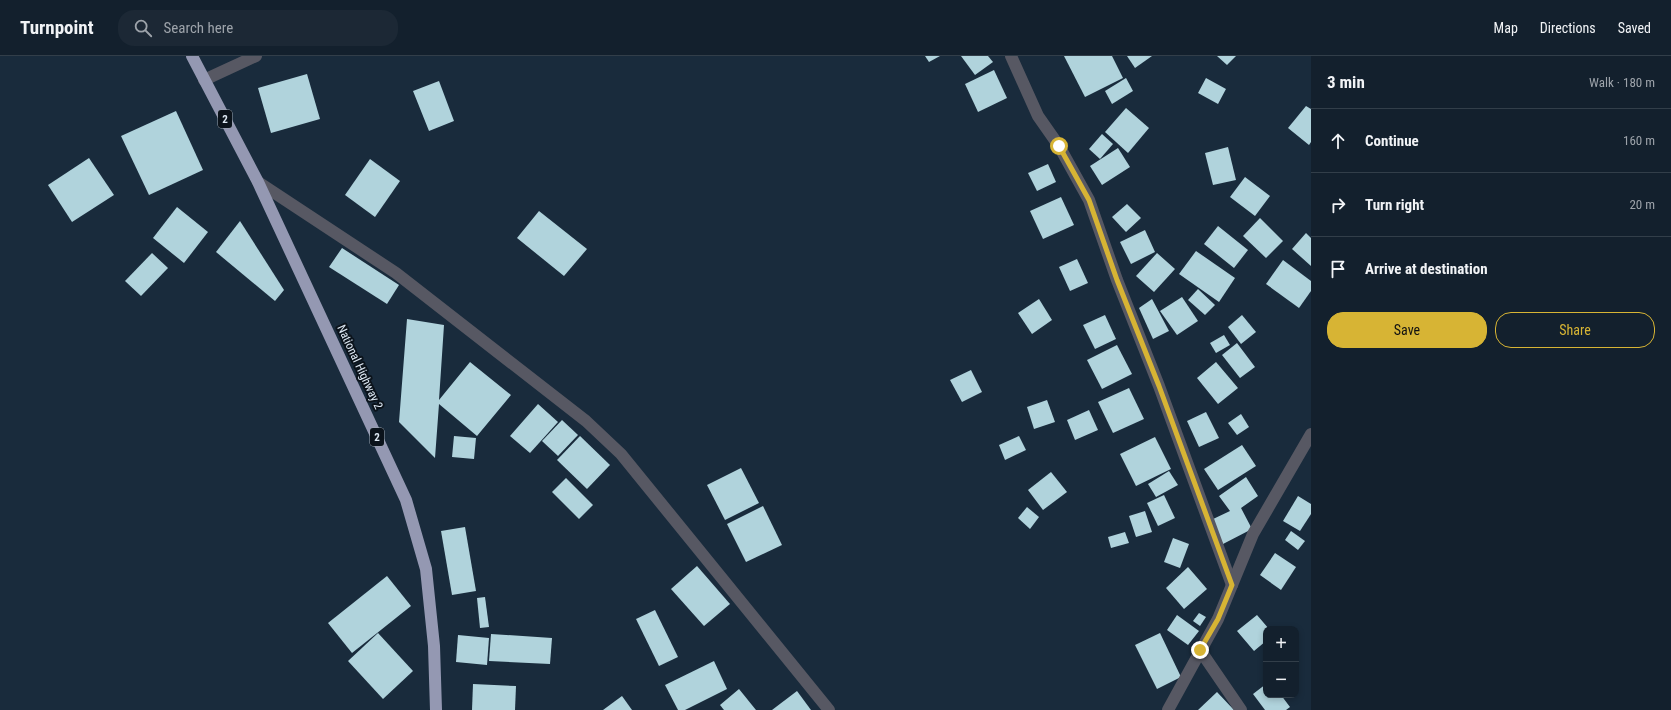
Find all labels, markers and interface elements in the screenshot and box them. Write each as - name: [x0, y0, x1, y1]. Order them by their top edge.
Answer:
- search box: [118, 10, 398, 46]
- text: Turnpoint: [20, 16, 94, 39]
- icon: search: [132, 17, 154, 39]
- text: Search here: [164, 19, 233, 37]
- text: Map: [1494, 20, 1518, 36]
- text: Directions: [1540, 20, 1596, 36]
- text: Saved: [1618, 20, 1651, 36]
- text: 3 min: [1327, 72, 1365, 92]
- text: Walk · 180 m: [1589, 75, 1655, 90]
- road number: 2: [218, 110, 232, 128]
- icon: ahead: [1327, 130, 1349, 152]
- text: Continue: [1365, 132, 1419, 150]
- text: 160 m: [1623, 133, 1655, 148]
- route start: [1050, 137, 1068, 155]
- icon: right: [1327, 194, 1349, 216]
- text: Turn right: [1365, 196, 1424, 214]
- text: 20 m: [1629, 197, 1655, 212]
- icon: arrive: [1327, 258, 1349, 280]
- text: Arrive at destination: [1365, 260, 1488, 278]
- button: Save: [1327, 312, 1487, 348]
- button: Share: [1495, 312, 1655, 348]
- street label: National Highway 2: [334, 323, 386, 412]
- road number: 2: [370, 428, 384, 446]
- map controls: [1263, 626, 1299, 698]
- button: +: [1263, 626, 1299, 662]
- route end: [1191, 641, 1209, 659]
- button: −: [1263, 662, 1299, 698]

